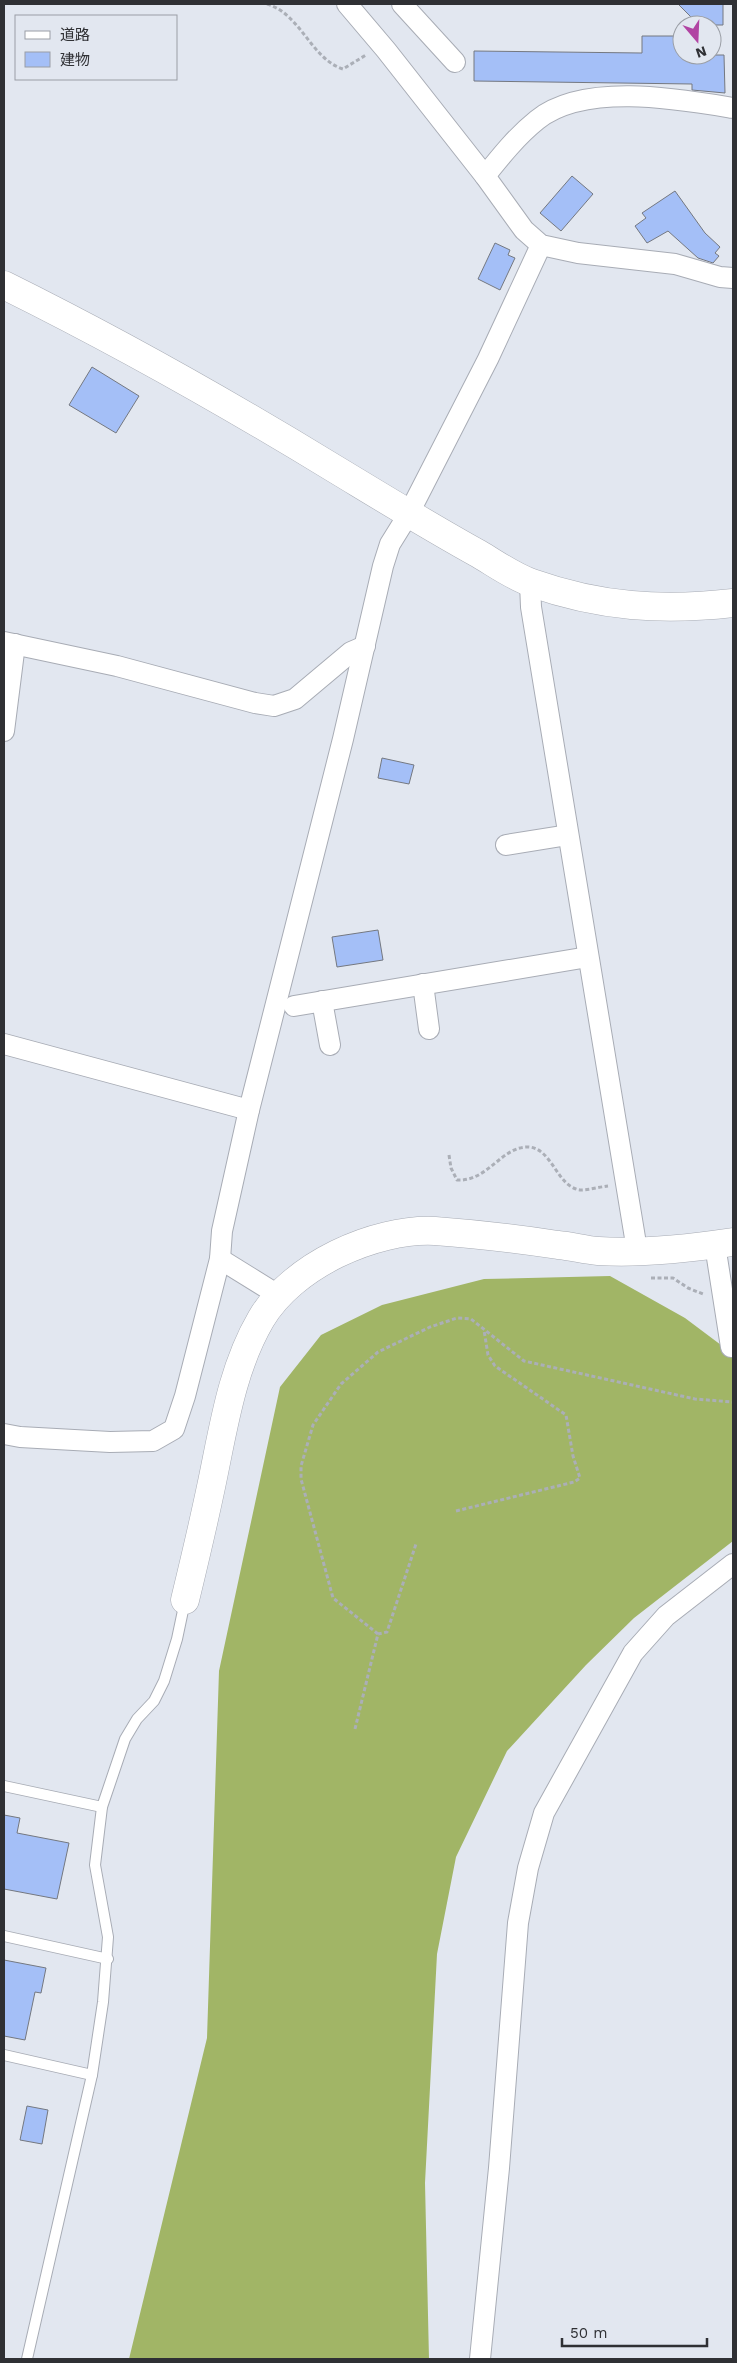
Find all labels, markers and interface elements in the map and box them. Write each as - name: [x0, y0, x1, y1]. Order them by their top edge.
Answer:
- legend: [15, 15, 178, 80]
- north arrow: [672, 15, 722, 65]
- text: 道路: [60, 26, 90, 44]
- text: N: [694, 43, 709, 62]
- text: 建物: [60, 51, 90, 69]
- scale bar: [562, 2316, 707, 2348]
- text: 50 m: [570, 2324, 607, 2342]

